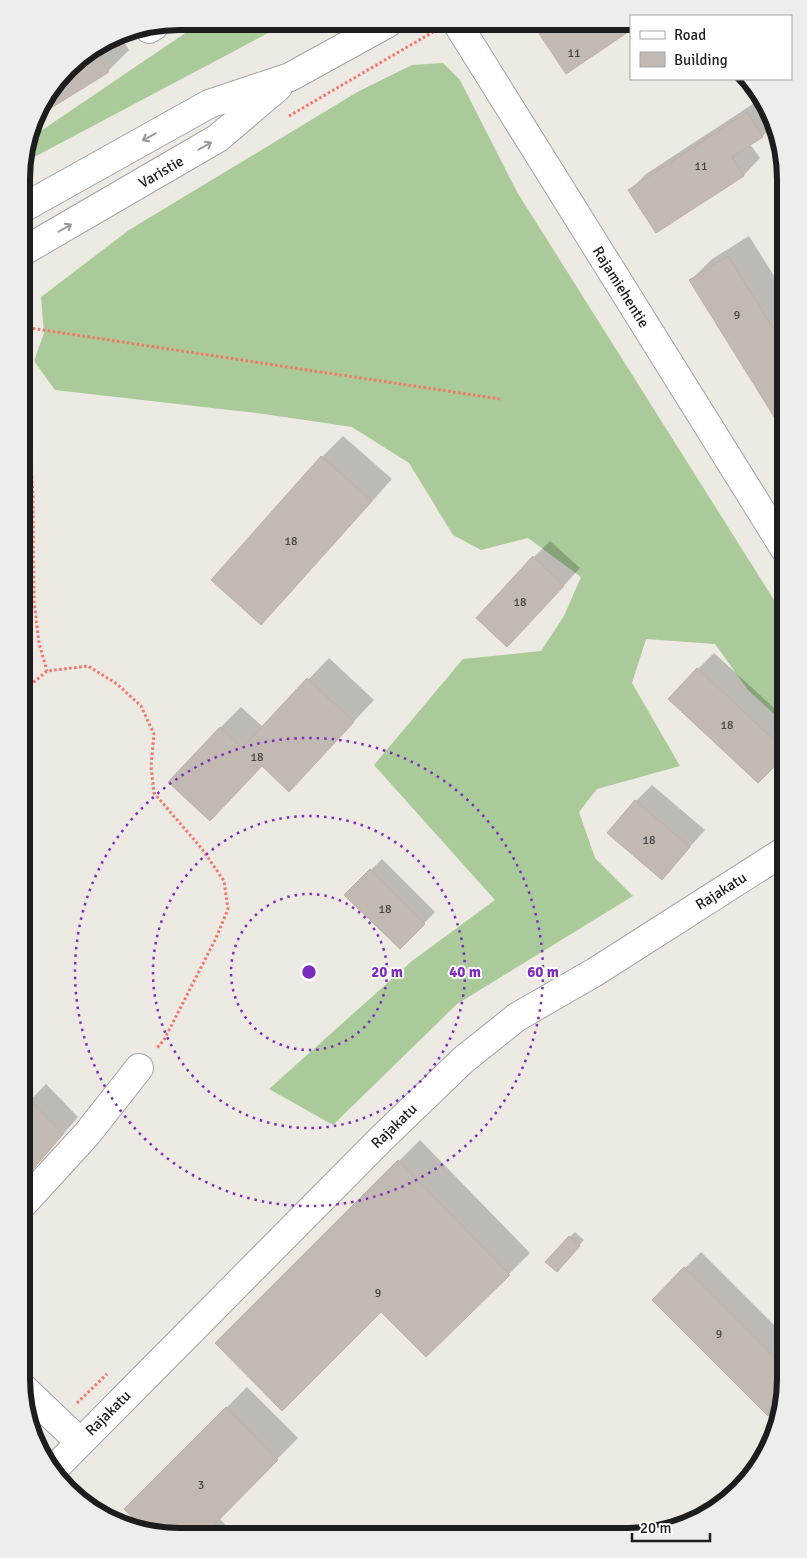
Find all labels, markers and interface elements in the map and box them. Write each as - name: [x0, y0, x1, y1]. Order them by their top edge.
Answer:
- legend: [630, 15, 792, 80]
- text: Road: [674, 26, 706, 44]
- house number: 11: [568, 46, 580, 61]
- text: Building: [674, 51, 728, 69]
- one-way arrow: [142, 133, 156, 143]
- one-way arrow: [197, 141, 212, 151]
- street label: Varistie: [135, 152, 187, 192]
- house number: 11: [695, 159, 707, 174]
- one-way arrow: [57, 223, 71, 233]
- street label: Rajamiehentie: [589, 243, 653, 331]
- house number: 9: [734, 308, 740, 323]
- house number: 18: [285, 534, 297, 549]
- house number: 18: [514, 595, 526, 610]
- house number: 18: [721, 718, 733, 733]
- house number: 18: [251, 750, 263, 765]
- house number: 18: [643, 833, 655, 848]
- street label: Rajakatu: [692, 868, 750, 914]
- house number: 18: [379, 902, 391, 917]
- centre of rings: [300, 963, 318, 981]
- text: 20 m: [371, 963, 403, 981]
- text: 40 m: [449, 963, 481, 981]
- text: 60 m: [527, 963, 559, 981]
- street label: Rajakatu: [367, 1100, 421, 1152]
- house number: 9: [375, 1286, 381, 1301]
- house number: 9: [716, 1327, 722, 1342]
- street label: Rajakatu: [82, 1387, 134, 1439]
- house number: 3: [198, 1478, 204, 1493]
- scale bar: [632, 1510, 710, 1542]
- text: 20 m: [640, 1519, 671, 1537]

